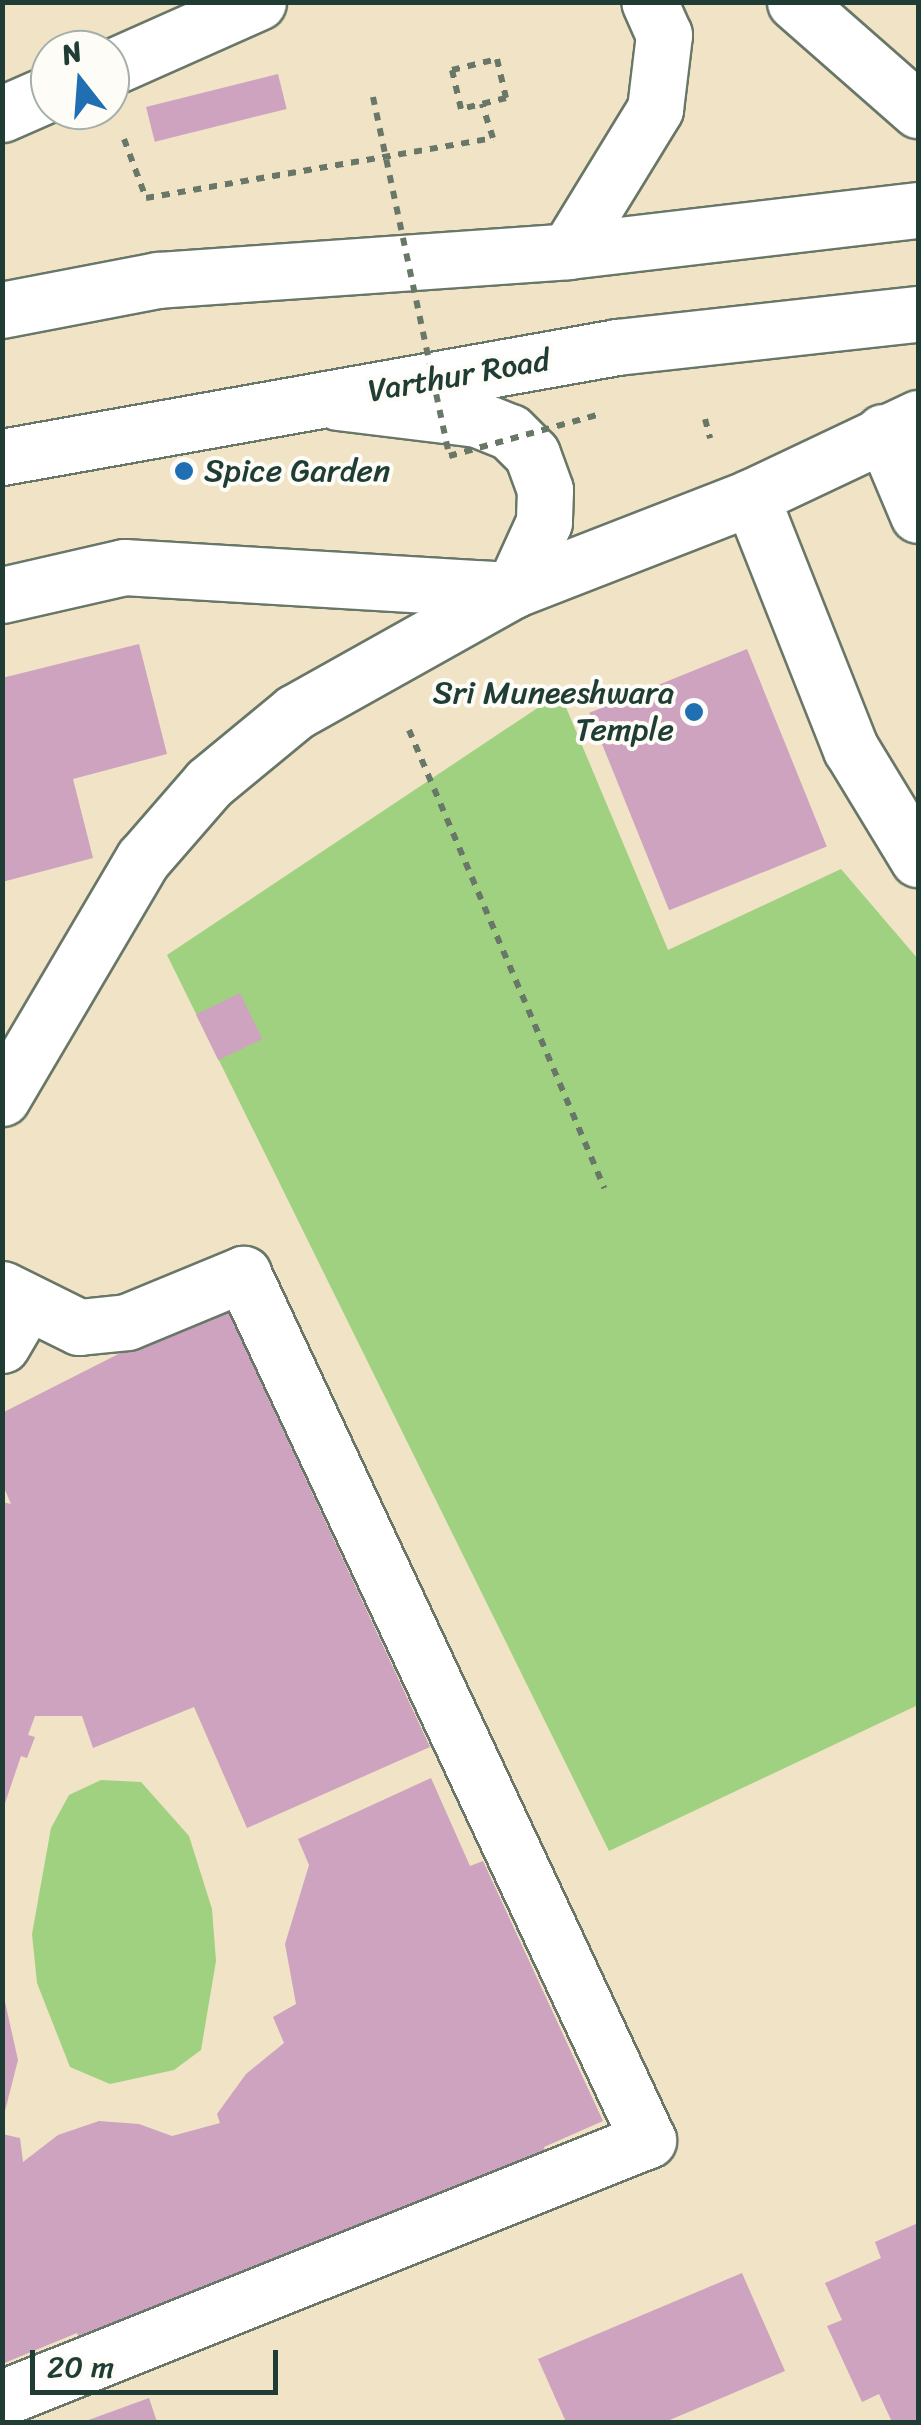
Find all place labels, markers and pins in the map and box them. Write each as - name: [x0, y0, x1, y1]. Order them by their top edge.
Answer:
- place label: Spice Garden: [204, 452, 390, 490]
- marker: Spice Garden: [173, 460, 195, 482]
- place label: Sri Muneeshwara Temple: [432, 675, 674, 750]
- marker: Sri Muneeshwara Temple: [683, 701, 705, 723]

